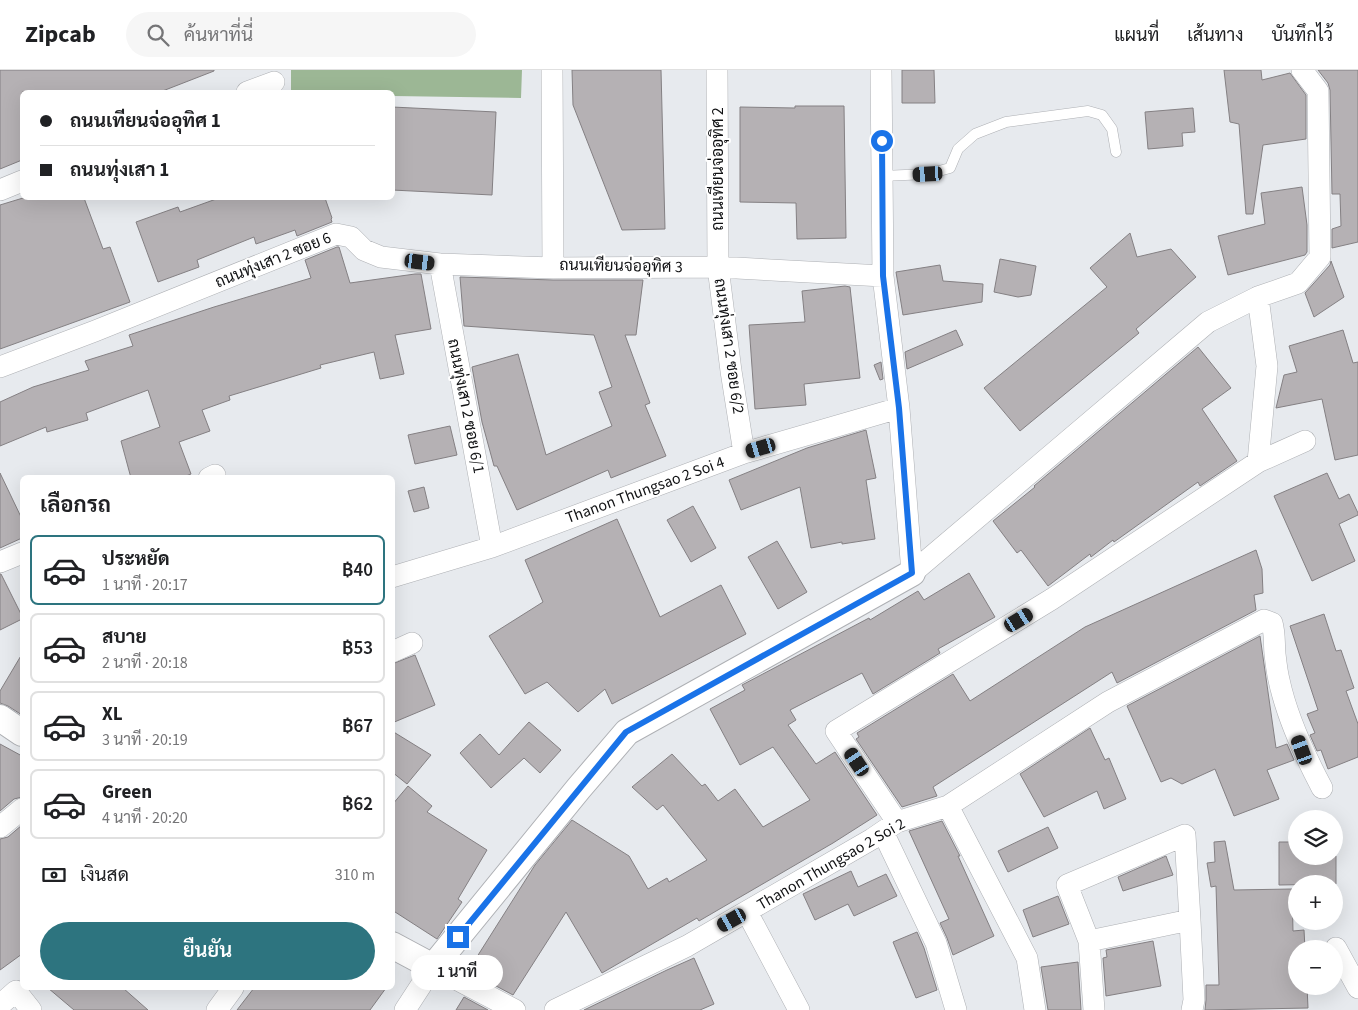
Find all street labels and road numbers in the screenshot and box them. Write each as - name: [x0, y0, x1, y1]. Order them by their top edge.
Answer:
- street label: ถนนเทียนจ่ออุทิศ 2: [706, 107, 729, 231]
- street label: ถนนทุ่งเสา 2 ซอย 6: [212, 227, 334, 293]
- street label: ถนนเทียนจ่ออุทิศ 3: [559, 253, 683, 278]
- street label: ถนนทุ่งเสา 2 ซอย 6/2: [709, 277, 749, 415]
- street label: ถนนทุ่งเสา 2 ซอย 6/1: [442, 337, 490, 475]
- street label: Thanon Thungsao 2 Soi 4: [562, 451, 728, 529]
- street label: Thanon Thungsao 2 Soi 2: [753, 813, 909, 915]

